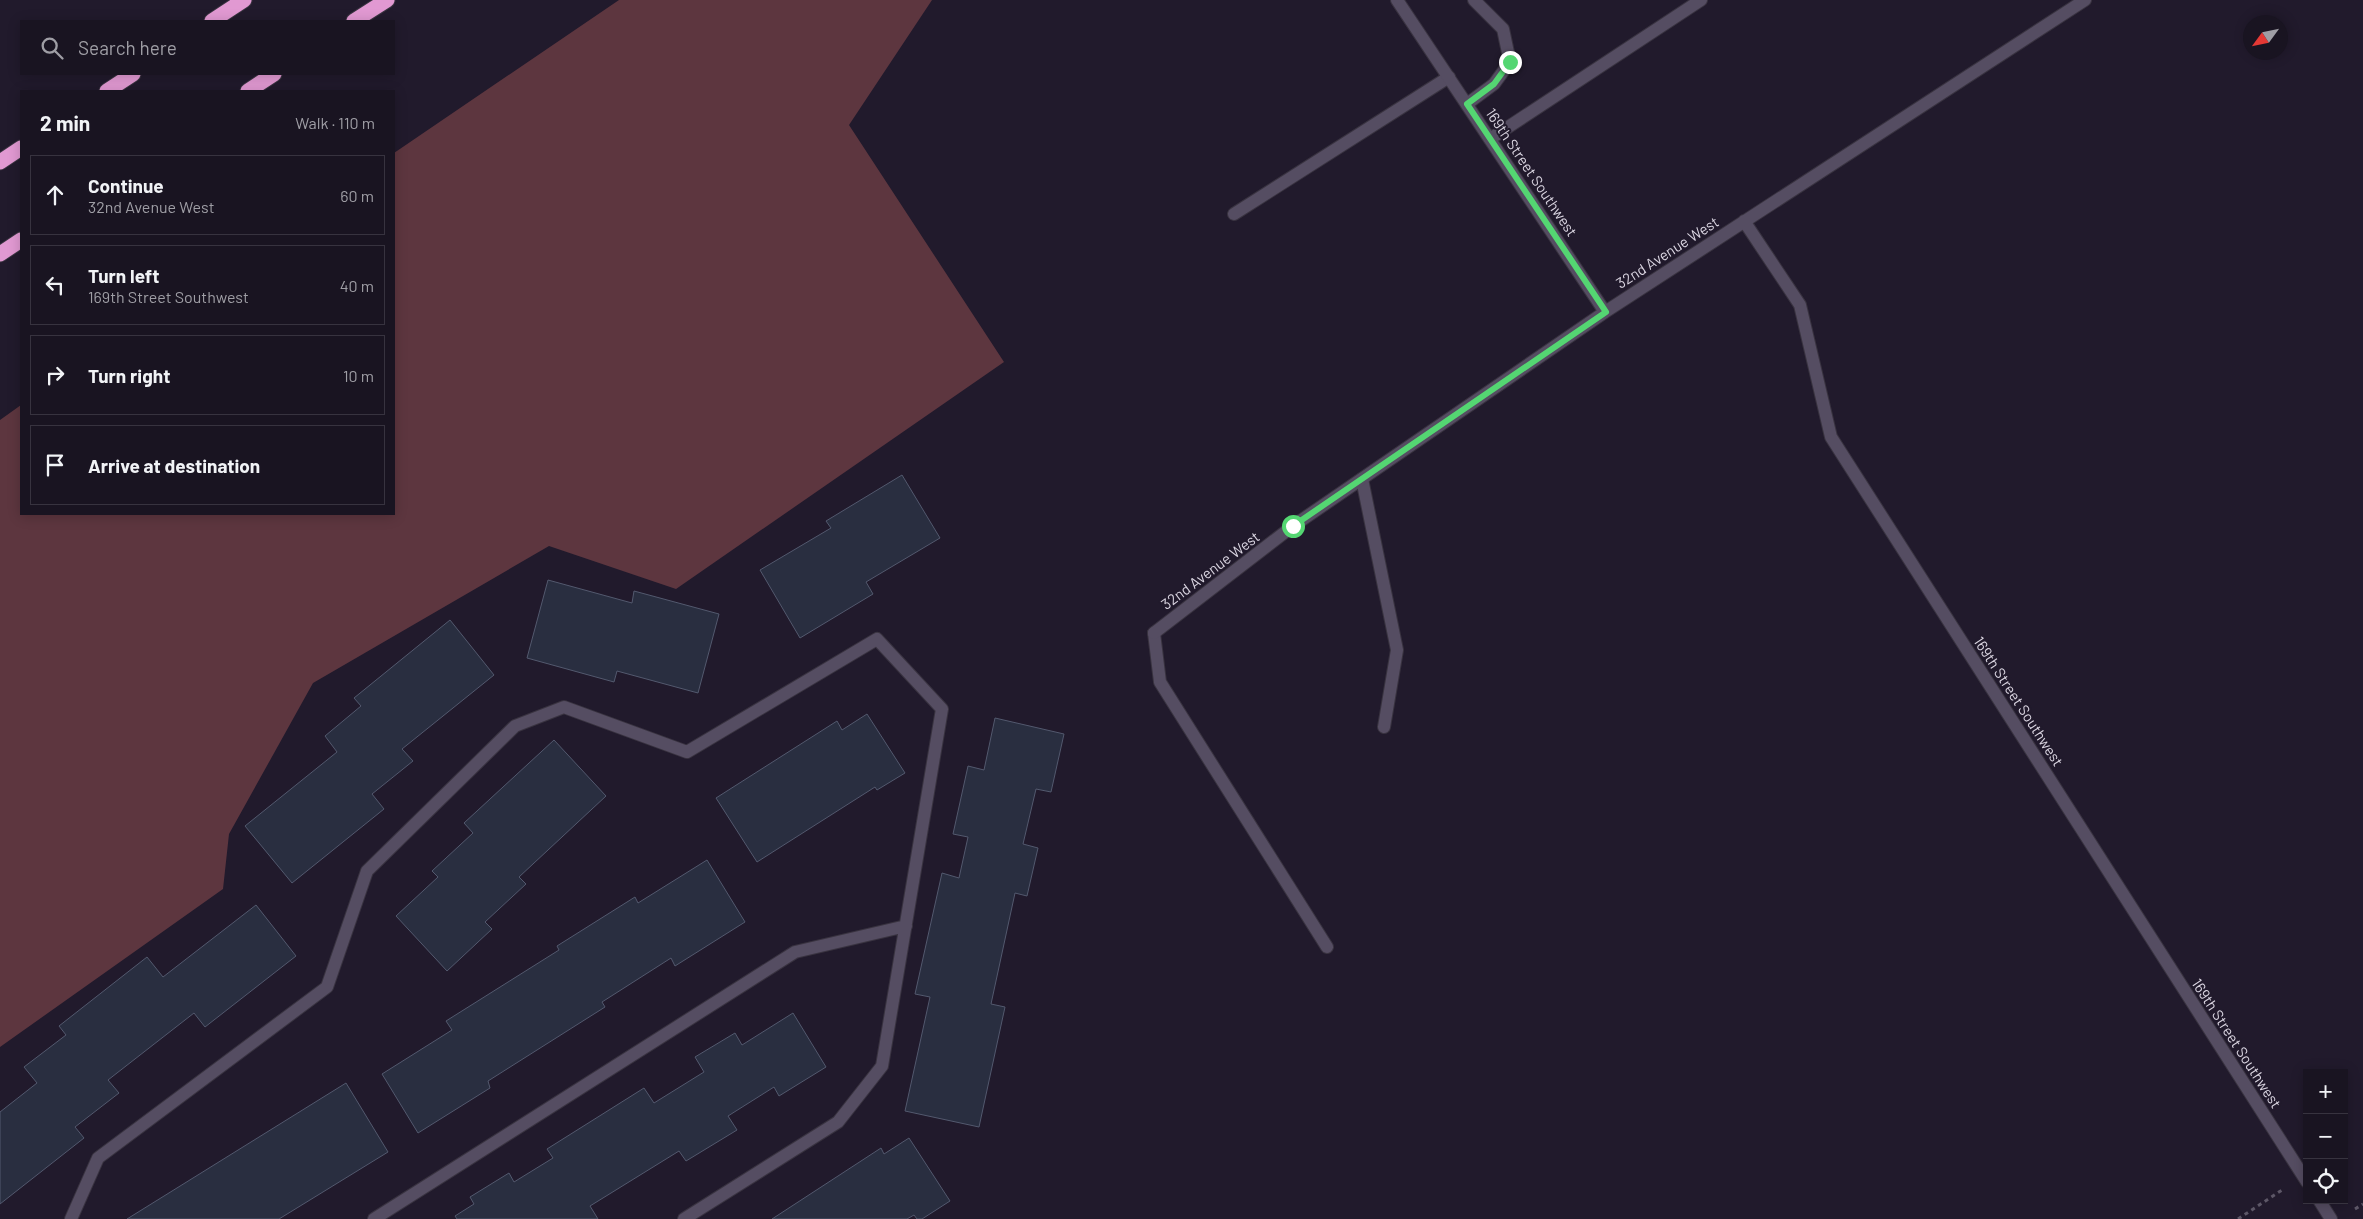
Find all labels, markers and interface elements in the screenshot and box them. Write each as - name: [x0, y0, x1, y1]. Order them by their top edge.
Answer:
- north arrow: [2243, 15, 2288, 60]
- search box: [20, 20, 395, 75]
- icon: search: [38, 34, 66, 62]
- text: Search here: [78, 36, 177, 59]
- route end: [1499, 51, 1522, 74]
- street label: 169th Street Southwest: [1482, 104, 1582, 240]
- text: 2 min: [40, 110, 90, 135]
- text: Walk · 110 m: [295, 113, 375, 132]
- text: Continue: [88, 174, 164, 197]
- icon: ahead: [41, 181, 69, 209]
- text: 60 m: [340, 186, 374, 205]
- text: 32nd Avenue West: [88, 197, 214, 216]
- street label: 32nd Avenue West: [1612, 212, 1722, 292]
- text: Turn left: [88, 264, 159, 287]
- icon: left: [41, 271, 69, 299]
- text: 40 m: [340, 276, 374, 295]
- text: 169th Street Southwest: [88, 287, 249, 306]
- icon: right: [41, 361, 69, 389]
- text: Turn right: [88, 364, 170, 387]
- text: 10 m: [343, 366, 374, 385]
- icon: arrive: [41, 451, 69, 479]
- text: Arrive at destination: [88, 454, 260, 477]
- route start: [1282, 515, 1305, 538]
- street label: 32nd Avenue West: [1157, 527, 1263, 613]
- street label: 169th Street Southwest: [1970, 633, 2068, 769]
- street label: 169th Street Southwest: [2188, 975, 2286, 1111]
- map controls: [2303, 1069, 2348, 1204]
- button: +: [2303, 1069, 2348, 1114]
- button: −: [2303, 1114, 2348, 1159]
- button: locate: [2303, 1159, 2348, 1204]

